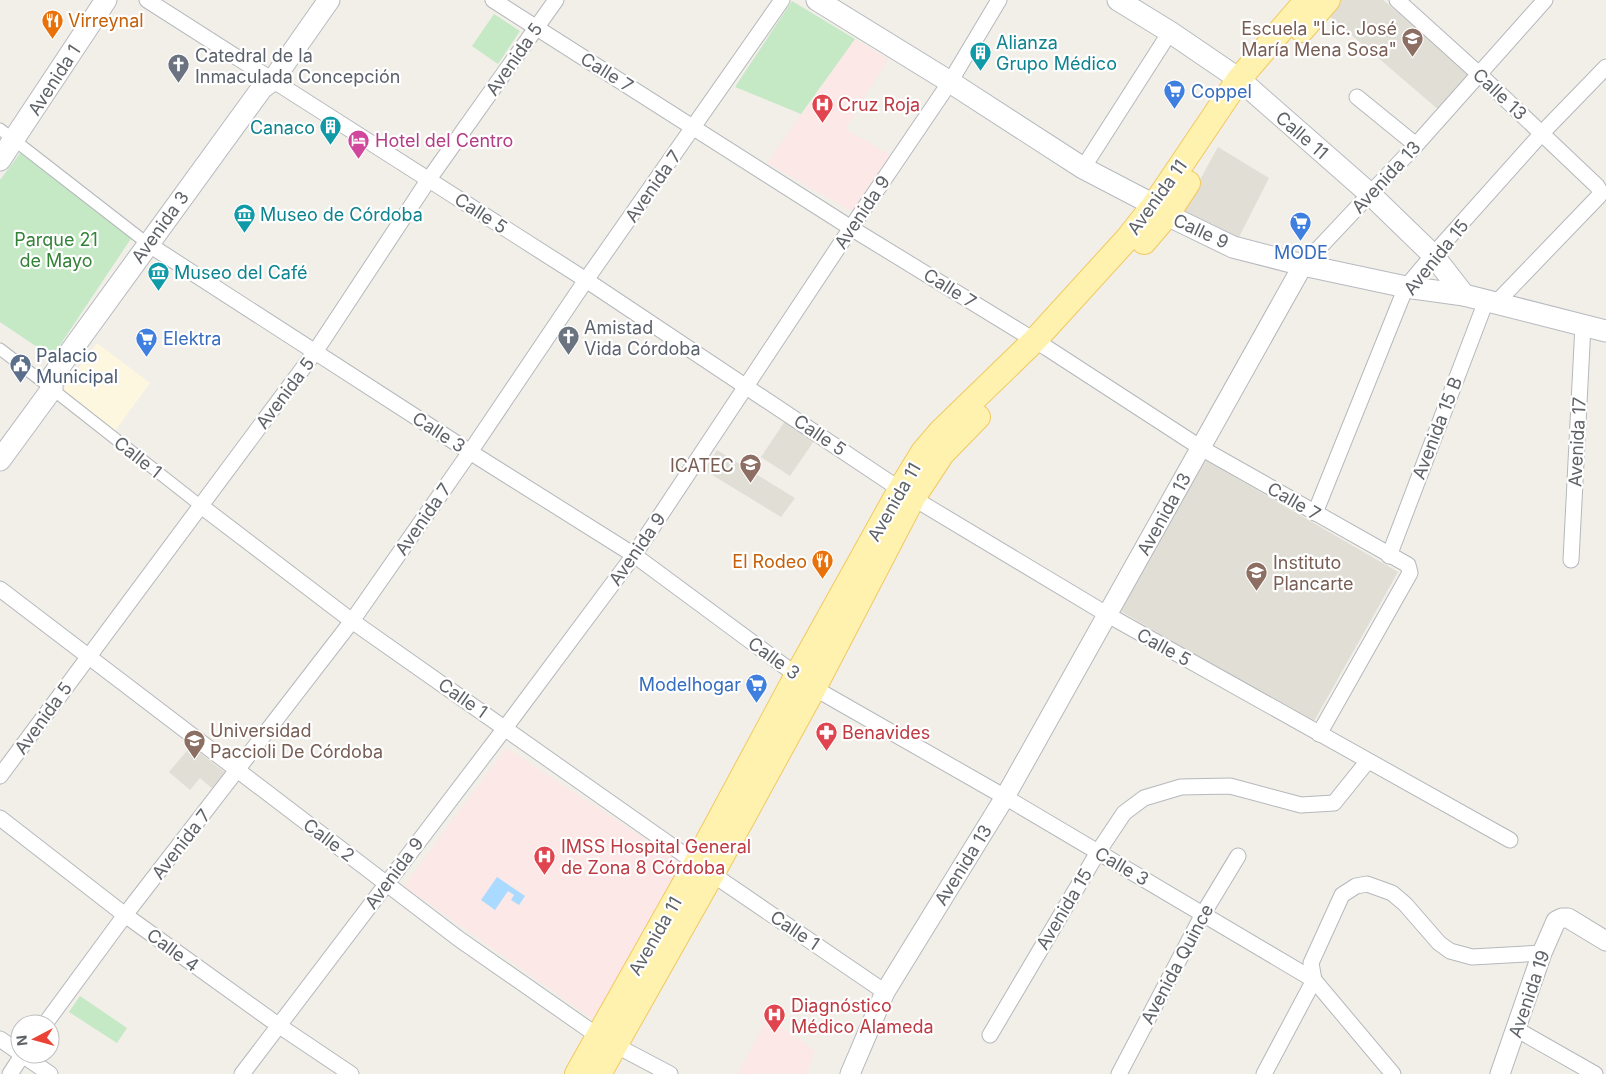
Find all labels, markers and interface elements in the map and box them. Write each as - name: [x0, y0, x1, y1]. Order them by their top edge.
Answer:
- restaurant icon: Virreynal: [40, 8, 64, 39]
- place label: Virreynal: [68, 10, 144, 31]
- place label: Escuela "Lic. José María Mena Sosa": [1241, 18, 1397, 60]
- street label: Avenida 5: [481, 19, 547, 99]
- school or university icon: Escuela "Lic. José María Mena Sosa": [1401, 26, 1425, 57]
- place label: Alianza Grupo Médico: [996, 32, 1117, 74]
- building icon: Alianza Grupo Médico: [968, 40, 992, 71]
- street label: Avenida 1: [23, 41, 85, 119]
- place label: Catedral de la Inmaculada Concepción: [195, 45, 400, 87]
- street label: Calle 7: [577, 48, 637, 96]
- church icon: Catedral de la Inmaculada Concepción: [167, 53, 191, 84]
- street label: Calle 13: [1469, 64, 1531, 124]
- supermarket icon: Coppel: [1163, 79, 1187, 110]
- place label: Coppel: [1191, 81, 1252, 102]
- hospital icon: Cruz Roja: [810, 92, 834, 123]
- place label: Cruz Roja: [838, 94, 920, 115]
- street label: Calle 11: [1272, 107, 1332, 163]
- building icon: Canaco: [319, 115, 343, 146]
- place label: Canaco: [250, 117, 315, 138]
- hotel icon: Hotel del Centro: [347, 128, 371, 159]
- place label: Hotel del Centro: [375, 130, 513, 151]
- street label: Avenida 13: [1347, 137, 1425, 217]
- street label: Avenida 7: [621, 146, 685, 226]
- street label: Avenida 11: [1123, 156, 1191, 238]
- street label: Avenida 9: [830, 171, 894, 253]
- street label: Avenida 3: [127, 187, 193, 267]
- street label: Calle 5: [451, 188, 511, 238]
- museum icon: Museo de Córdoba: [232, 202, 256, 233]
- place label: Museo de Córdoba: [260, 204, 423, 225]
- street label: Calle 9: [1170, 209, 1232, 253]
- supermarket icon: MODE: [1289, 210, 1313, 241]
- street label: Avenida 15: [1399, 215, 1473, 299]
- park label: Parque 21 de Mayo: [14, 229, 98, 271]
- place label: MODE: [1274, 242, 1328, 263]
- museum icon: Museo del Café: [146, 260, 170, 291]
- place label: Museo del Café: [174, 262, 308, 283]
- street label: Calle 7: [920, 264, 980, 312]
- place label: Amistad Vida Córdoba: [584, 317, 701, 359]
- church icon: Amistad Vida Córdoba: [556, 325, 580, 356]
- supermarket icon: Elektra: [135, 326, 159, 357]
- place label: Elektra: [163, 328, 221, 349]
- place label: Palacio Municipal: [36, 345, 118, 387]
- public building icon: Palacio Municipal: [8, 353, 32, 384]
- street label: Avenida 5: [251, 353, 319, 433]
- street label: Avenida 15 B: [1408, 374, 1466, 482]
- street label: Avenida 17: [1564, 396, 1590, 488]
- street label: Calle 3: [409, 407, 469, 457]
- street label: Calle 5: [790, 410, 850, 460]
- street label: Calle 1: [110, 432, 166, 482]
- school or university icon: ICATEC: [738, 453, 762, 484]
- place label: ICATEC: [670, 455, 734, 476]
- street label: Avenida 11: [863, 459, 925, 545]
- street label: Avenida 13: [1133, 469, 1195, 559]
- street label: Calle 7: [1264, 477, 1324, 525]
- street label: Avenida 7: [391, 479, 455, 559]
- street label: Avenida 9: [604, 509, 670, 589]
- restaurant icon: El Rodeo: [811, 549, 835, 580]
- place label: El Rodeo: [732, 551, 807, 572]
- place label: Instituto Plancarte: [1273, 552, 1353, 594]
- school or university icon: Instituto Plancarte: [1245, 560, 1269, 591]
- street label: Calle 5: [1133, 624, 1195, 670]
- street label: Calle 3: [744, 632, 804, 684]
- supermarket icon: Modelhogar: [745, 672, 769, 703]
- street label: Calle 1: [435, 674, 491, 722]
- place label: Modelhogar: [639, 674, 741, 695]
- street label: Avenida 5: [10, 678, 76, 758]
- place label: Universidad Paccioli De Córdoba: [210, 720, 383, 762]
- pharmacy icon: Benavides: [814, 720, 838, 751]
- place label: Benavides: [842, 722, 930, 743]
- school or university icon: Universidad Paccioli De Córdoba: [182, 728, 206, 759]
- street label: Avenida 7: [147, 805, 215, 883]
- street label: Calle 2: [299, 814, 359, 866]
- street label: Avenida 13: [930, 821, 996, 909]
- street label: Avenida 9: [360, 833, 428, 913]
- place label: IMSS Hospital General de Zona 8 Córdoba: [561, 836, 751, 878]
- street label: Calle 3: [1091, 842, 1153, 890]
- hospital icon: IMSS Hospital General de Zona 8 Córdoba: [533, 844, 557, 875]
- street label: Avenida 15: [1032, 865, 1096, 953]
- street label: Avenida 11: [624, 893, 686, 979]
- street label: Avenida Quince: [1137, 900, 1217, 1028]
- street label: Calle 1: [766, 906, 824, 954]
- street label: Calle 4: [143, 924, 203, 976]
- street label: Avenida 19: [1504, 948, 1554, 1040]
- place label: Diagnóstico Médico Alameda: [791, 995, 934, 1037]
- hospital icon: Diagnóstico Médico Alameda: [763, 1003, 787, 1034]
- north arrow: [10, 1014, 60, 1064]
- text: N: [13, 1034, 31, 1047]

